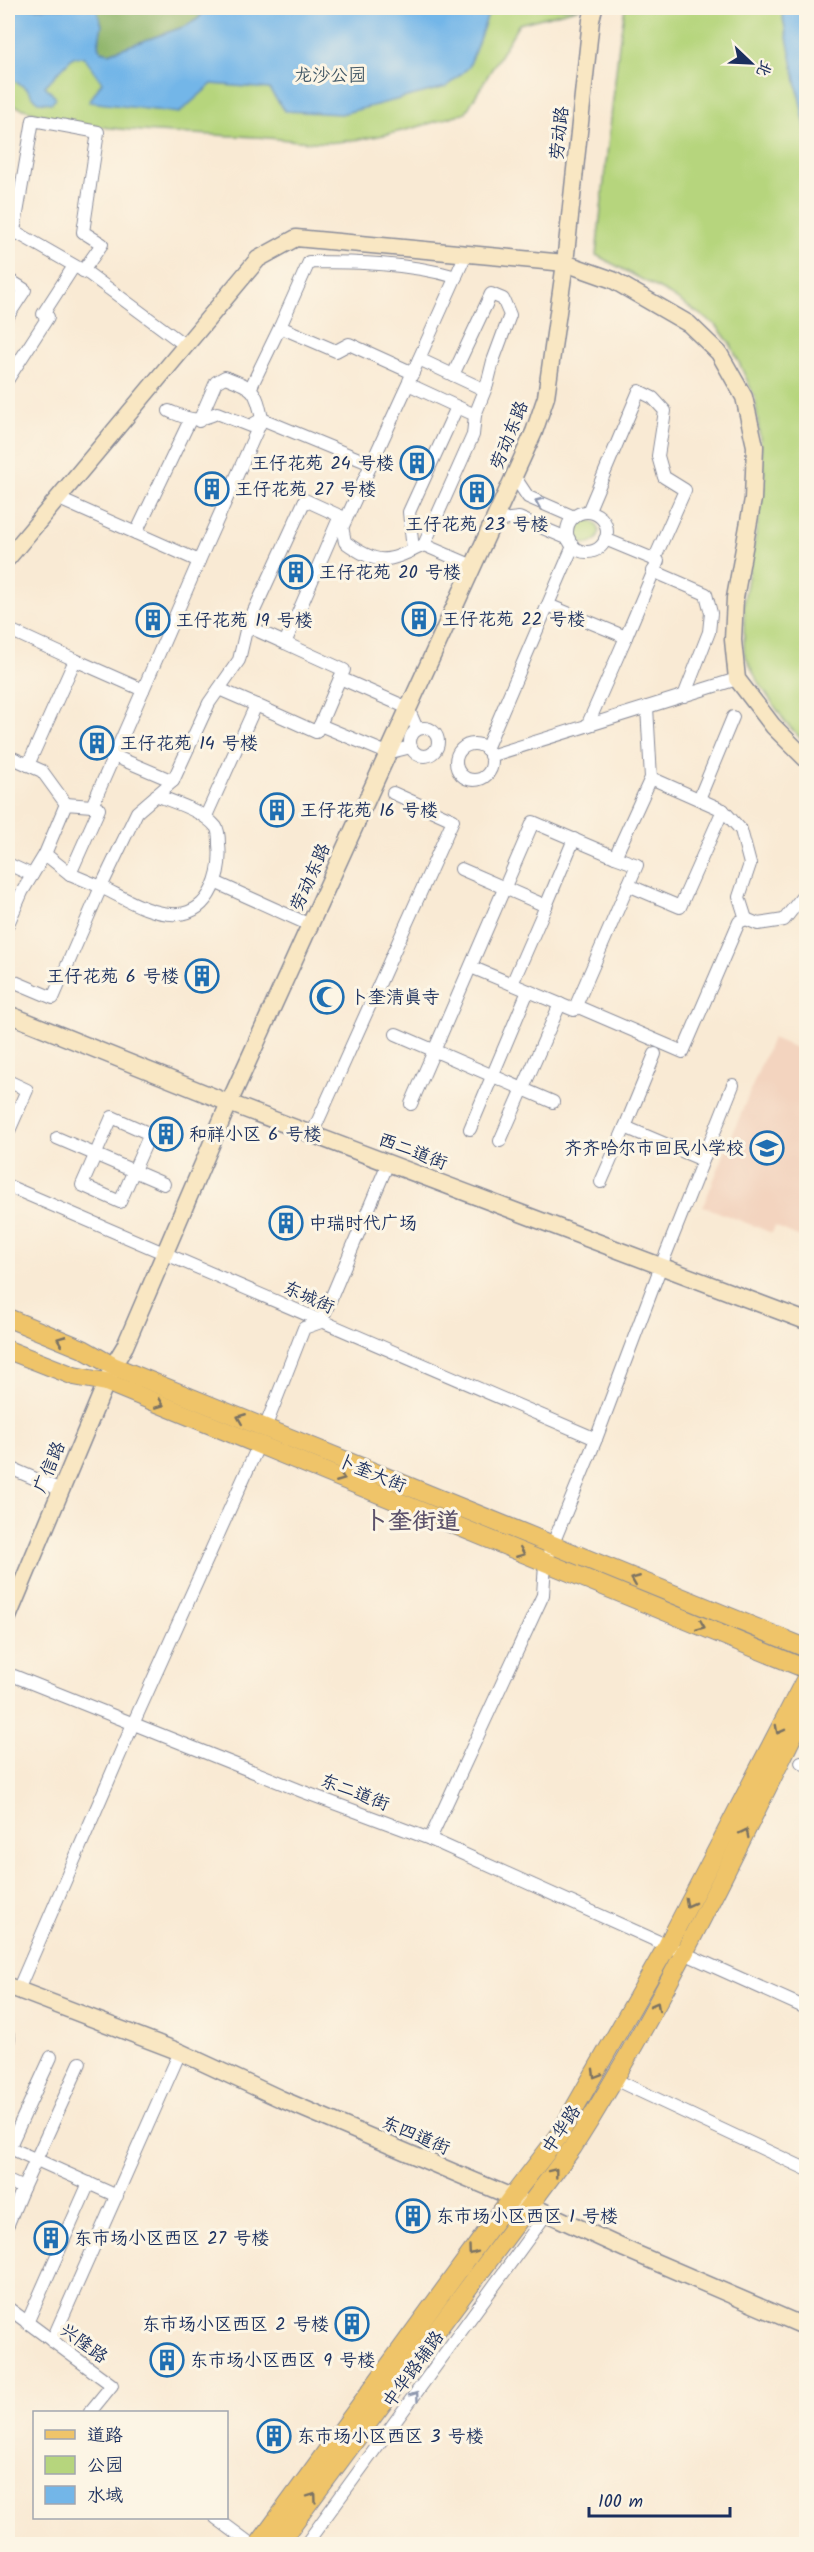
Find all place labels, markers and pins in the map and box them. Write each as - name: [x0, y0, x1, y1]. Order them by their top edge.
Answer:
- building icon: 王仔花苑 24 号楼: [399, 445, 435, 481]
- place label: 王仔花苑 24 号楼: [251, 450, 394, 479]
- building icon: 王仔花苑 27 号楼: [194, 471, 230, 507]
- building icon: 王仔花苑 23 号楼: [459, 474, 495, 510]
- place label: 王仔花苑 27 号楼: [235, 476, 376, 505]
- place label: 王仔花苑 23 号楼: [405, 511, 549, 540]
- building icon: 王仔花苑 20 号楼: [278, 554, 314, 590]
- place label: 王仔花苑 20 号楼: [319, 559, 461, 588]
- building icon: 王仔花苑 22 号楼: [401, 601, 437, 637]
- building icon: 王仔花苑 19 号楼: [135, 602, 171, 638]
- place label: 王仔花苑 22 号楼: [442, 606, 585, 635]
- place label: 王仔花苑 19 号楼: [176, 607, 313, 636]
- building icon: 王仔花苑 14 号楼: [79, 725, 115, 761]
- place label: 王仔花苑 14 号楼: [120, 730, 258, 759]
- building icon: 王仔花苑 16 号楼: [259, 792, 295, 828]
- place label: 王仔花苑 16 号楼: [300, 797, 438, 826]
- building icon: 王仔花苑 6 号楼: [184, 958, 220, 994]
- place label: 王仔花苑 6 号楼: [47, 963, 179, 992]
- mosque icon: 卜奎清真寺: [309, 979, 345, 1015]
- place label: 卜奎清真寺: [350, 984, 440, 1013]
- building icon: 和祥小区 6 号楼: [148, 1116, 184, 1152]
- place label: 和祥小区 6 号楼: [189, 1121, 321, 1150]
- school or university icon: 齐齐哈尔市回民小学校: [749, 1130, 785, 1166]
- place label: 齐齐哈尔市回民小学校: [564, 1135, 744, 1164]
- building icon: 中瑞时代广场: [268, 1205, 304, 1241]
- place label: 中瑞时代广场: [309, 1210, 417, 1239]
- building icon: 东市场小区西区 1 号楼: [395, 2198, 431, 2234]
- place label: 东市场小区西区 1 号楼: [436, 2203, 618, 2232]
- building icon: 东市场小区西区 27 号楼: [33, 2220, 69, 2256]
- place label: 东市场小区西区 27 号楼: [74, 2225, 269, 2254]
- building icon: 东市场小区西区 2 号楼: [334, 2306, 370, 2342]
- place label: 东市场小区西区 2 号楼: [142, 2311, 329, 2340]
- building icon: 东市场小区西区 9 号楼: [149, 2342, 185, 2378]
- place label: 东市场小区西区 9 号楼: [190, 2347, 375, 2376]
- building icon: 东市场小区西区 3 号楼: [256, 2418, 292, 2454]
- place label: 东市场小区西区 3 号楼: [297, 2423, 484, 2452]

